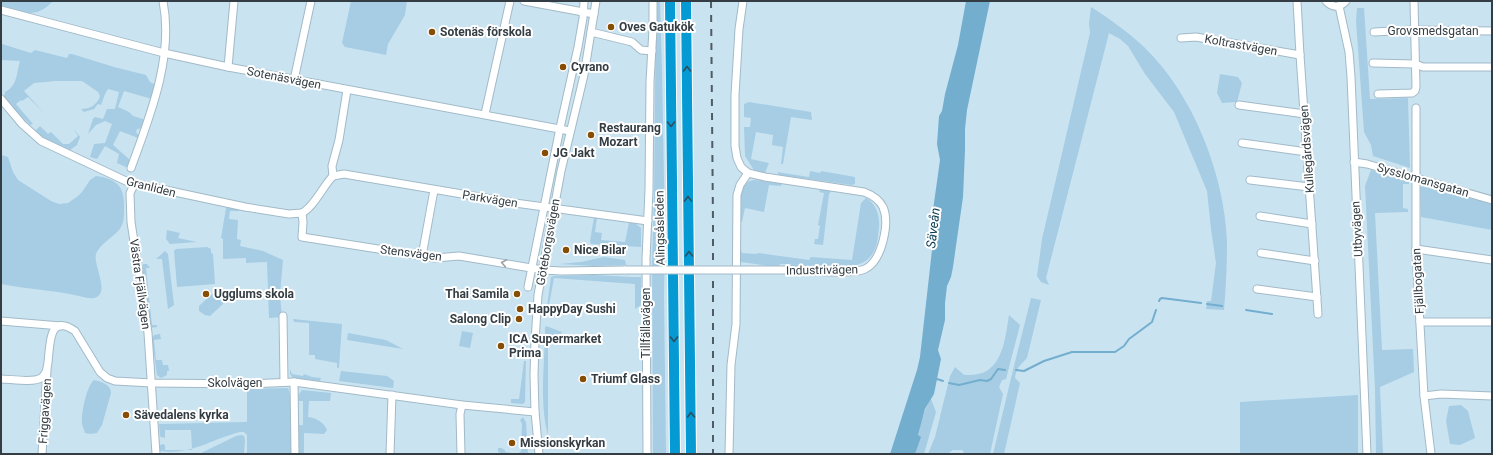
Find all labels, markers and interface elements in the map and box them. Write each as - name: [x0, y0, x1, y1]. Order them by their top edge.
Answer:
- place label: Oves Gatukök: [619, 20, 694, 34]
- marker: Oves Gatukök: [606, 22, 616, 32]
- street label: Grovsmedsgatan: [1387, 24, 1479, 38]
- place label: Sotenäs förskola: [440, 25, 532, 39]
- marker: Sotenäs förskola: [427, 27, 437, 37]
- street label: Koltrastvägen: [1204, 32, 1278, 58]
- place label: Cyrano: [571, 60, 609, 74]
- marker: Cyrano: [558, 62, 568, 72]
- street label: Sotenäsvägen: [246, 64, 322, 92]
- one-way arrow: [682, 66, 691, 72]
- street label: Kullegårdsvägen: [1297, 104, 1317, 194]
- place label: Restaurang Mozart: [599, 121, 661, 149]
- one-way arrow: [667, 121, 676, 127]
- marker: Restaurang Mozart: [586, 130, 596, 140]
- place label: JG Jakt: [553, 146, 594, 160]
- marker: JG Jakt: [540, 148, 550, 158]
- street label: Sysslomansgatan: [1375, 160, 1471, 200]
- street label: Granliden: [125, 174, 177, 200]
- street label: Parkvägen: [461, 188, 519, 210]
- street label: Alingsåsleden: [652, 190, 668, 266]
- one-way arrow: [684, 196, 692, 202]
- street label: Göteborgsvägen: [533, 198, 563, 286]
- street label: Utbyvägen: [1349, 201, 1365, 257]
- water label: Säveån: [923, 207, 943, 249]
- street label: Västra Fjällvägen: [127, 238, 153, 330]
- street label: Stensvägen: [379, 242, 443, 264]
- place label: Nice Bilar: [574, 243, 627, 257]
- marker: Nice Bilar: [561, 245, 571, 255]
- street label: Fjällbogatan: [1409, 248, 1427, 314]
- one-way arrow: [685, 251, 693, 257]
- one-way arrow: [501, 260, 507, 268]
- street label: Industrivägen: [786, 262, 858, 278]
- place label: Ugglums skola: [214, 287, 295, 301]
- place label: Thai Samila: [445, 287, 510, 301]
- street label: Tillfällavägen: [639, 288, 653, 358]
- marker: Ugglums skola: [201, 289, 211, 299]
- marker: Thai Samila: [512, 289, 522, 299]
- place label: HappyDay Sushi: [528, 302, 616, 316]
- marker: HappyDay Sushi: [515, 304, 525, 314]
- place label: Salong Clip: [450, 312, 511, 326]
- marker: Salong Clip: [514, 314, 524, 324]
- place label: ICA Supermarket Prima: [509, 332, 601, 360]
- one-way arrow: [670, 336, 678, 342]
- marker: ICA Supermarket Prima: [496, 341, 506, 351]
- place label: Triumf Glass: [591, 372, 660, 386]
- marker: Triumf Glass: [578, 374, 588, 384]
- street label: Skolvägen: [208, 376, 262, 390]
- street label: Friggavägen: [36, 378, 54, 444]
- place label: Sävedalens kyrka: [134, 408, 229, 422]
- marker: Sävedalens kyrka: [121, 410, 131, 420]
- one-way arrow: [687, 412, 695, 418]
- place label: Missionskyrkan: [520, 436, 606, 450]
- marker: Missionskyrkan: [507, 438, 517, 448]

